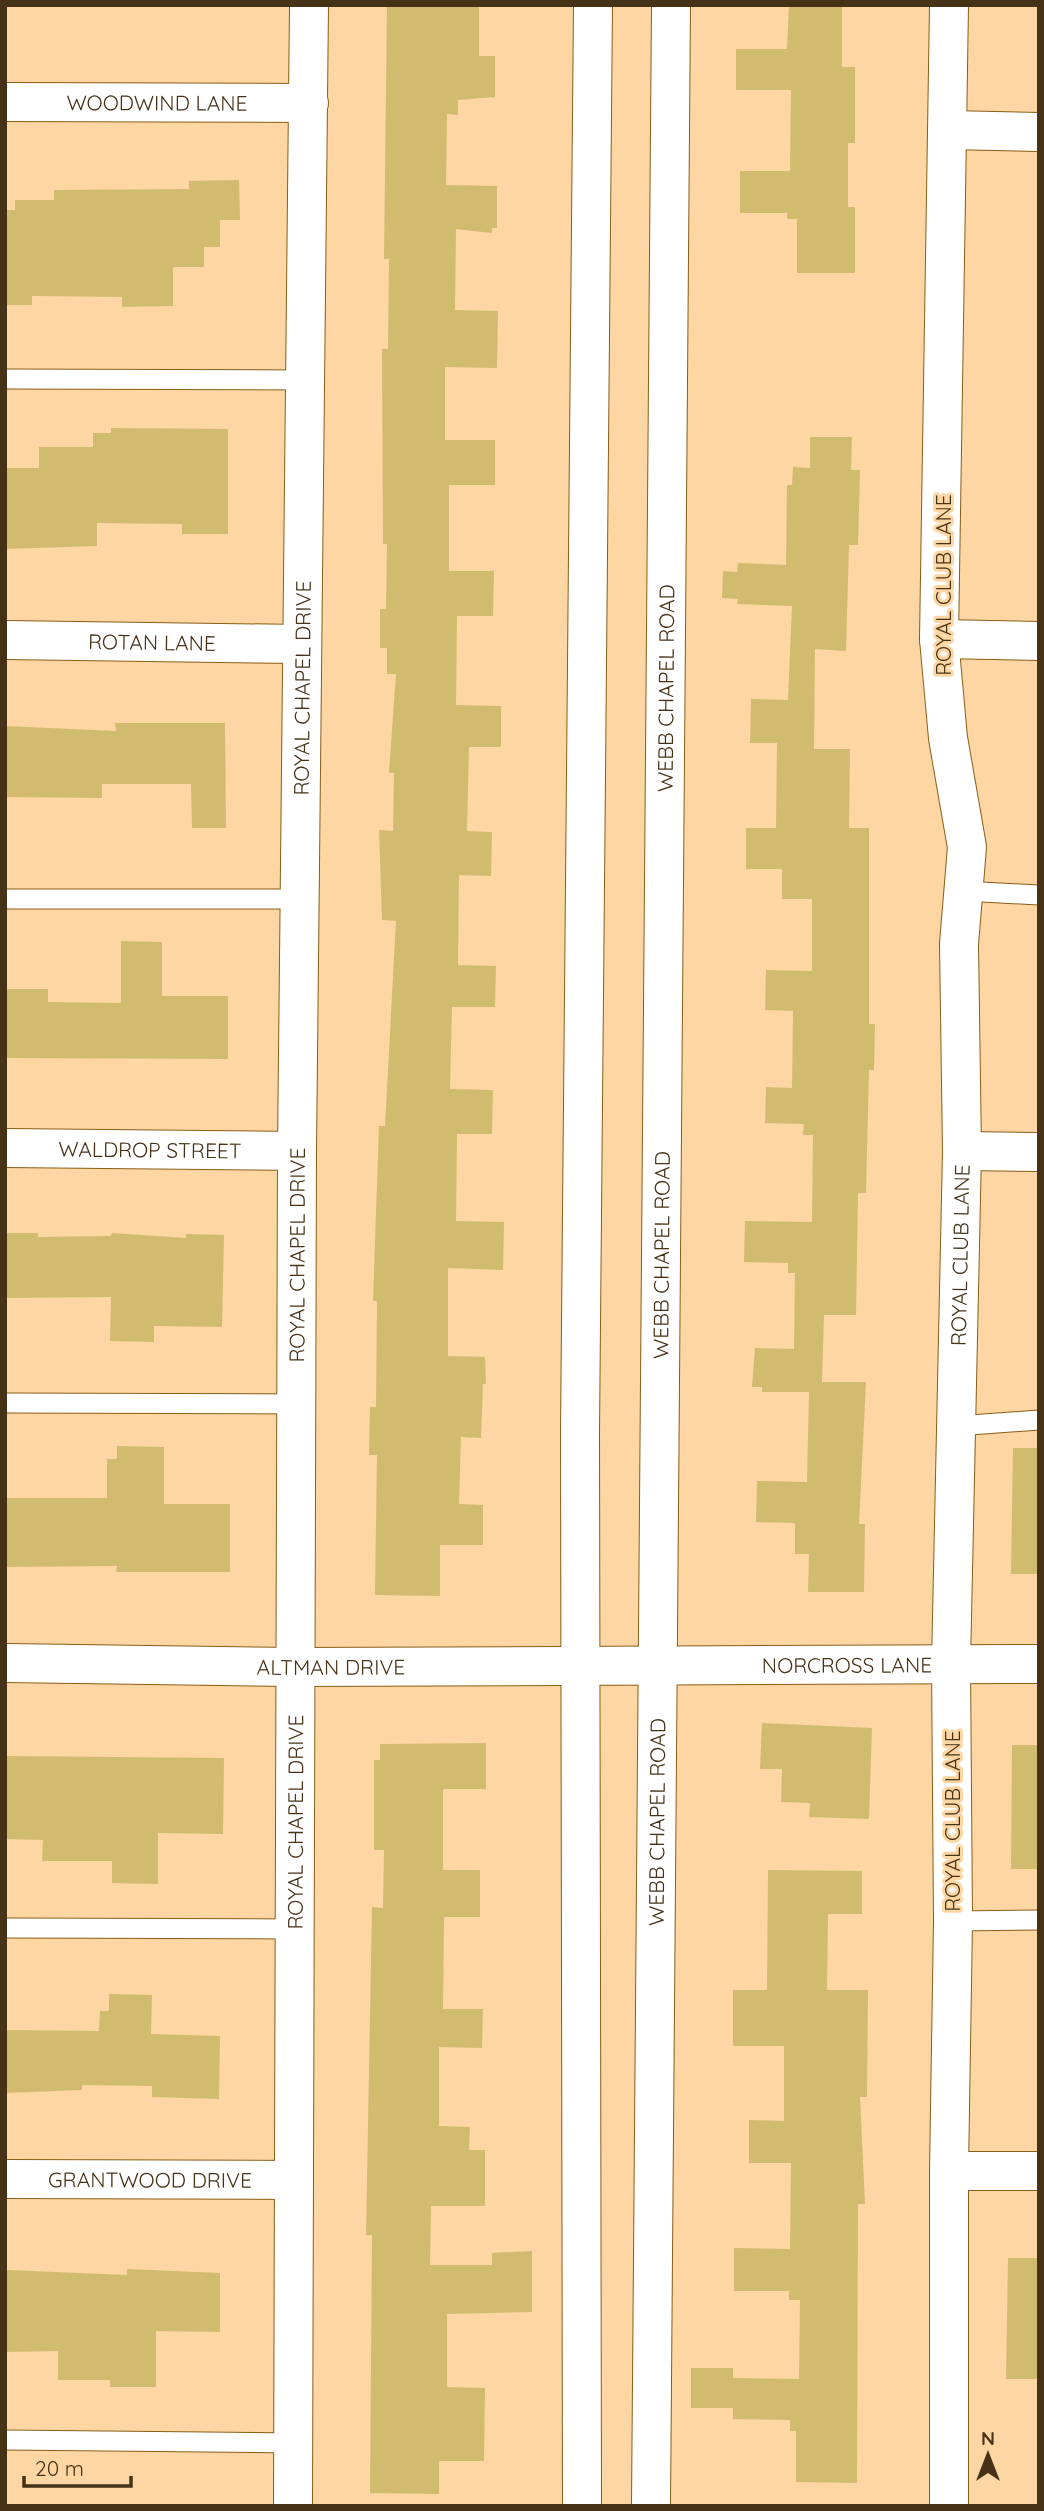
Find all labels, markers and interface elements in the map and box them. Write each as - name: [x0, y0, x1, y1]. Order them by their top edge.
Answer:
- street label: WOODWIND LANE: [66, 89, 248, 116]
- street label: ROYAL CLUB LANE: [930, 494, 956, 676]
- street label: ROYAL CHAPEL DRIVE: [288, 580, 316, 796]
- street label: WEBB CHAPEL ROAD: [652, 584, 679, 792]
- street label: ROTAN LANE: [88, 628, 216, 656]
- street label: WALDROP STREET: [58, 1136, 242, 1163]
- street label: ROYAL CHAPEL DRIVE: [283, 1147, 310, 1363]
- street label: WEBB CHAPEL ROAD: [647, 1151, 675, 1359]
- street label: ROYAL CLUB LANE: [945, 1164, 975, 1346]
- street label: NORCROSS LANE: [762, 1651, 932, 1678]
- street label: ALTMAN DRIVE: [257, 1653, 405, 1680]
- street label: ROYAL CHAPEL DRIVE: [282, 1714, 308, 1930]
- street label: WEBB CHAPEL ROAD: [643, 1718, 670, 1926]
- street label: ROYAL CLUB LANE: [939, 1730, 965, 1912]
- street label: GRANTWOOD DRIVE: [48, 2166, 252, 2193]
- north arrow: [953, 2420, 1023, 2490]
- text: N: [981, 2426, 995, 2450]
- scale bar: [24, 2444, 131, 2488]
- text: 20 m: [35, 2455, 84, 2481]

